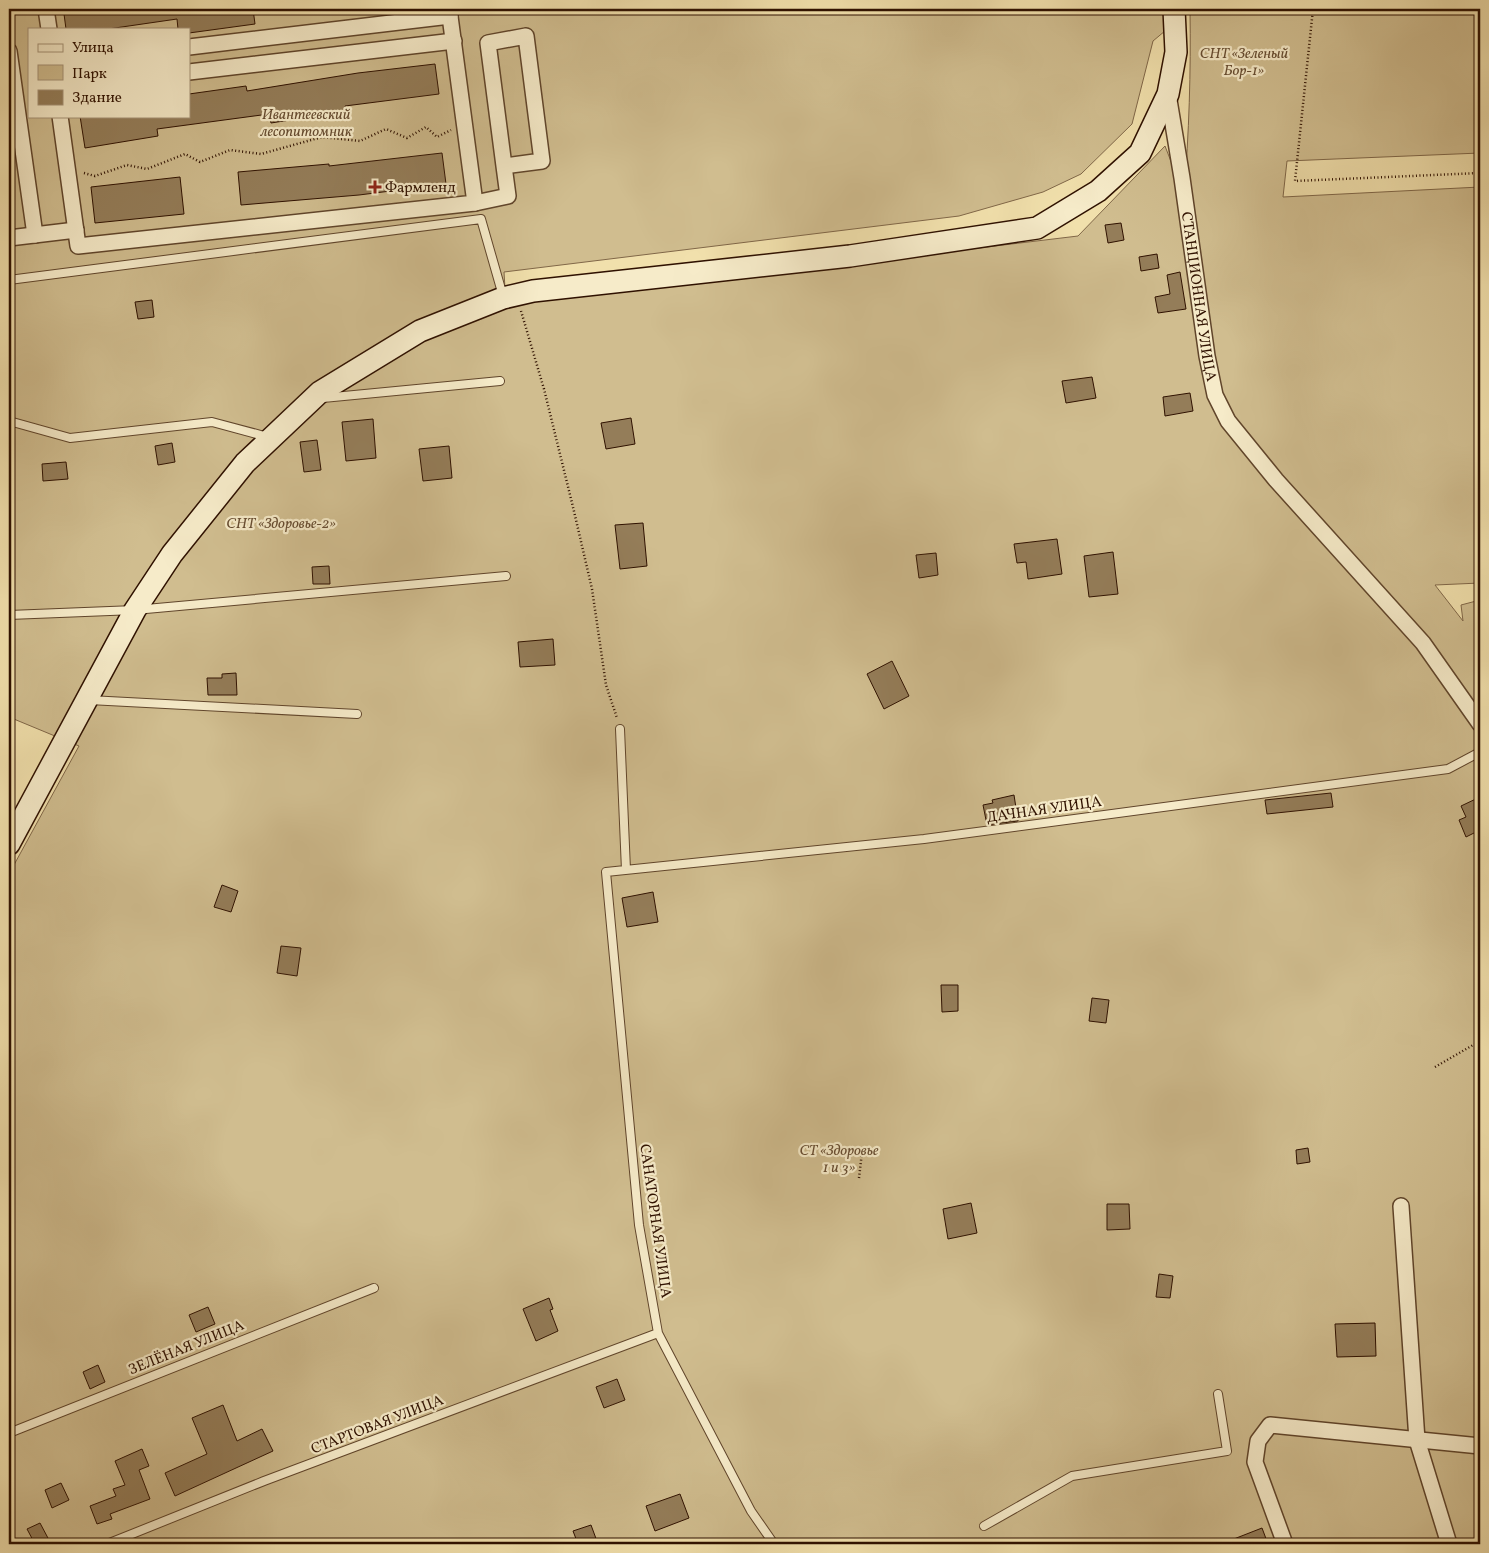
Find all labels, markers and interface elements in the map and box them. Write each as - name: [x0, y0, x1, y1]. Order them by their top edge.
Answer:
- legend: [28, 28, 190, 118]
- text: Улица: [72, 38, 114, 59]
- park label: СНТ «Зеленый Бор-1»: [1200, 44, 1289, 82]
- text: Парк: [72, 64, 107, 85]
- text: Здание: [72, 88, 122, 109]
- park label: Ивантеевский лесопитомник: [259, 105, 353, 143]
- place label: Фармленд: [385, 178, 456, 199]
- marker: Фармленд: [369, 181, 381, 193]
- street label: СТАНЦИОННАЯ УЛИЦА: [1175, 211, 1221, 384]
- park label: СНТ «Здоровье-2»: [226, 514, 336, 535]
- street label: ДАЧНАЯ УЛИЦА: [985, 792, 1104, 829]
- park label: СТ «Здоровье 1 и 3»: [800, 1141, 879, 1179]
- street label: САНАТОРНАЯ УЛИЦА: [633, 1143, 676, 1300]
- street label: ЗЕЛЁНАЯ УЛИЦА: [126, 1315, 248, 1381]
- street label: СТАРТОВАЯ УЛИЦА: [308, 1390, 447, 1460]

